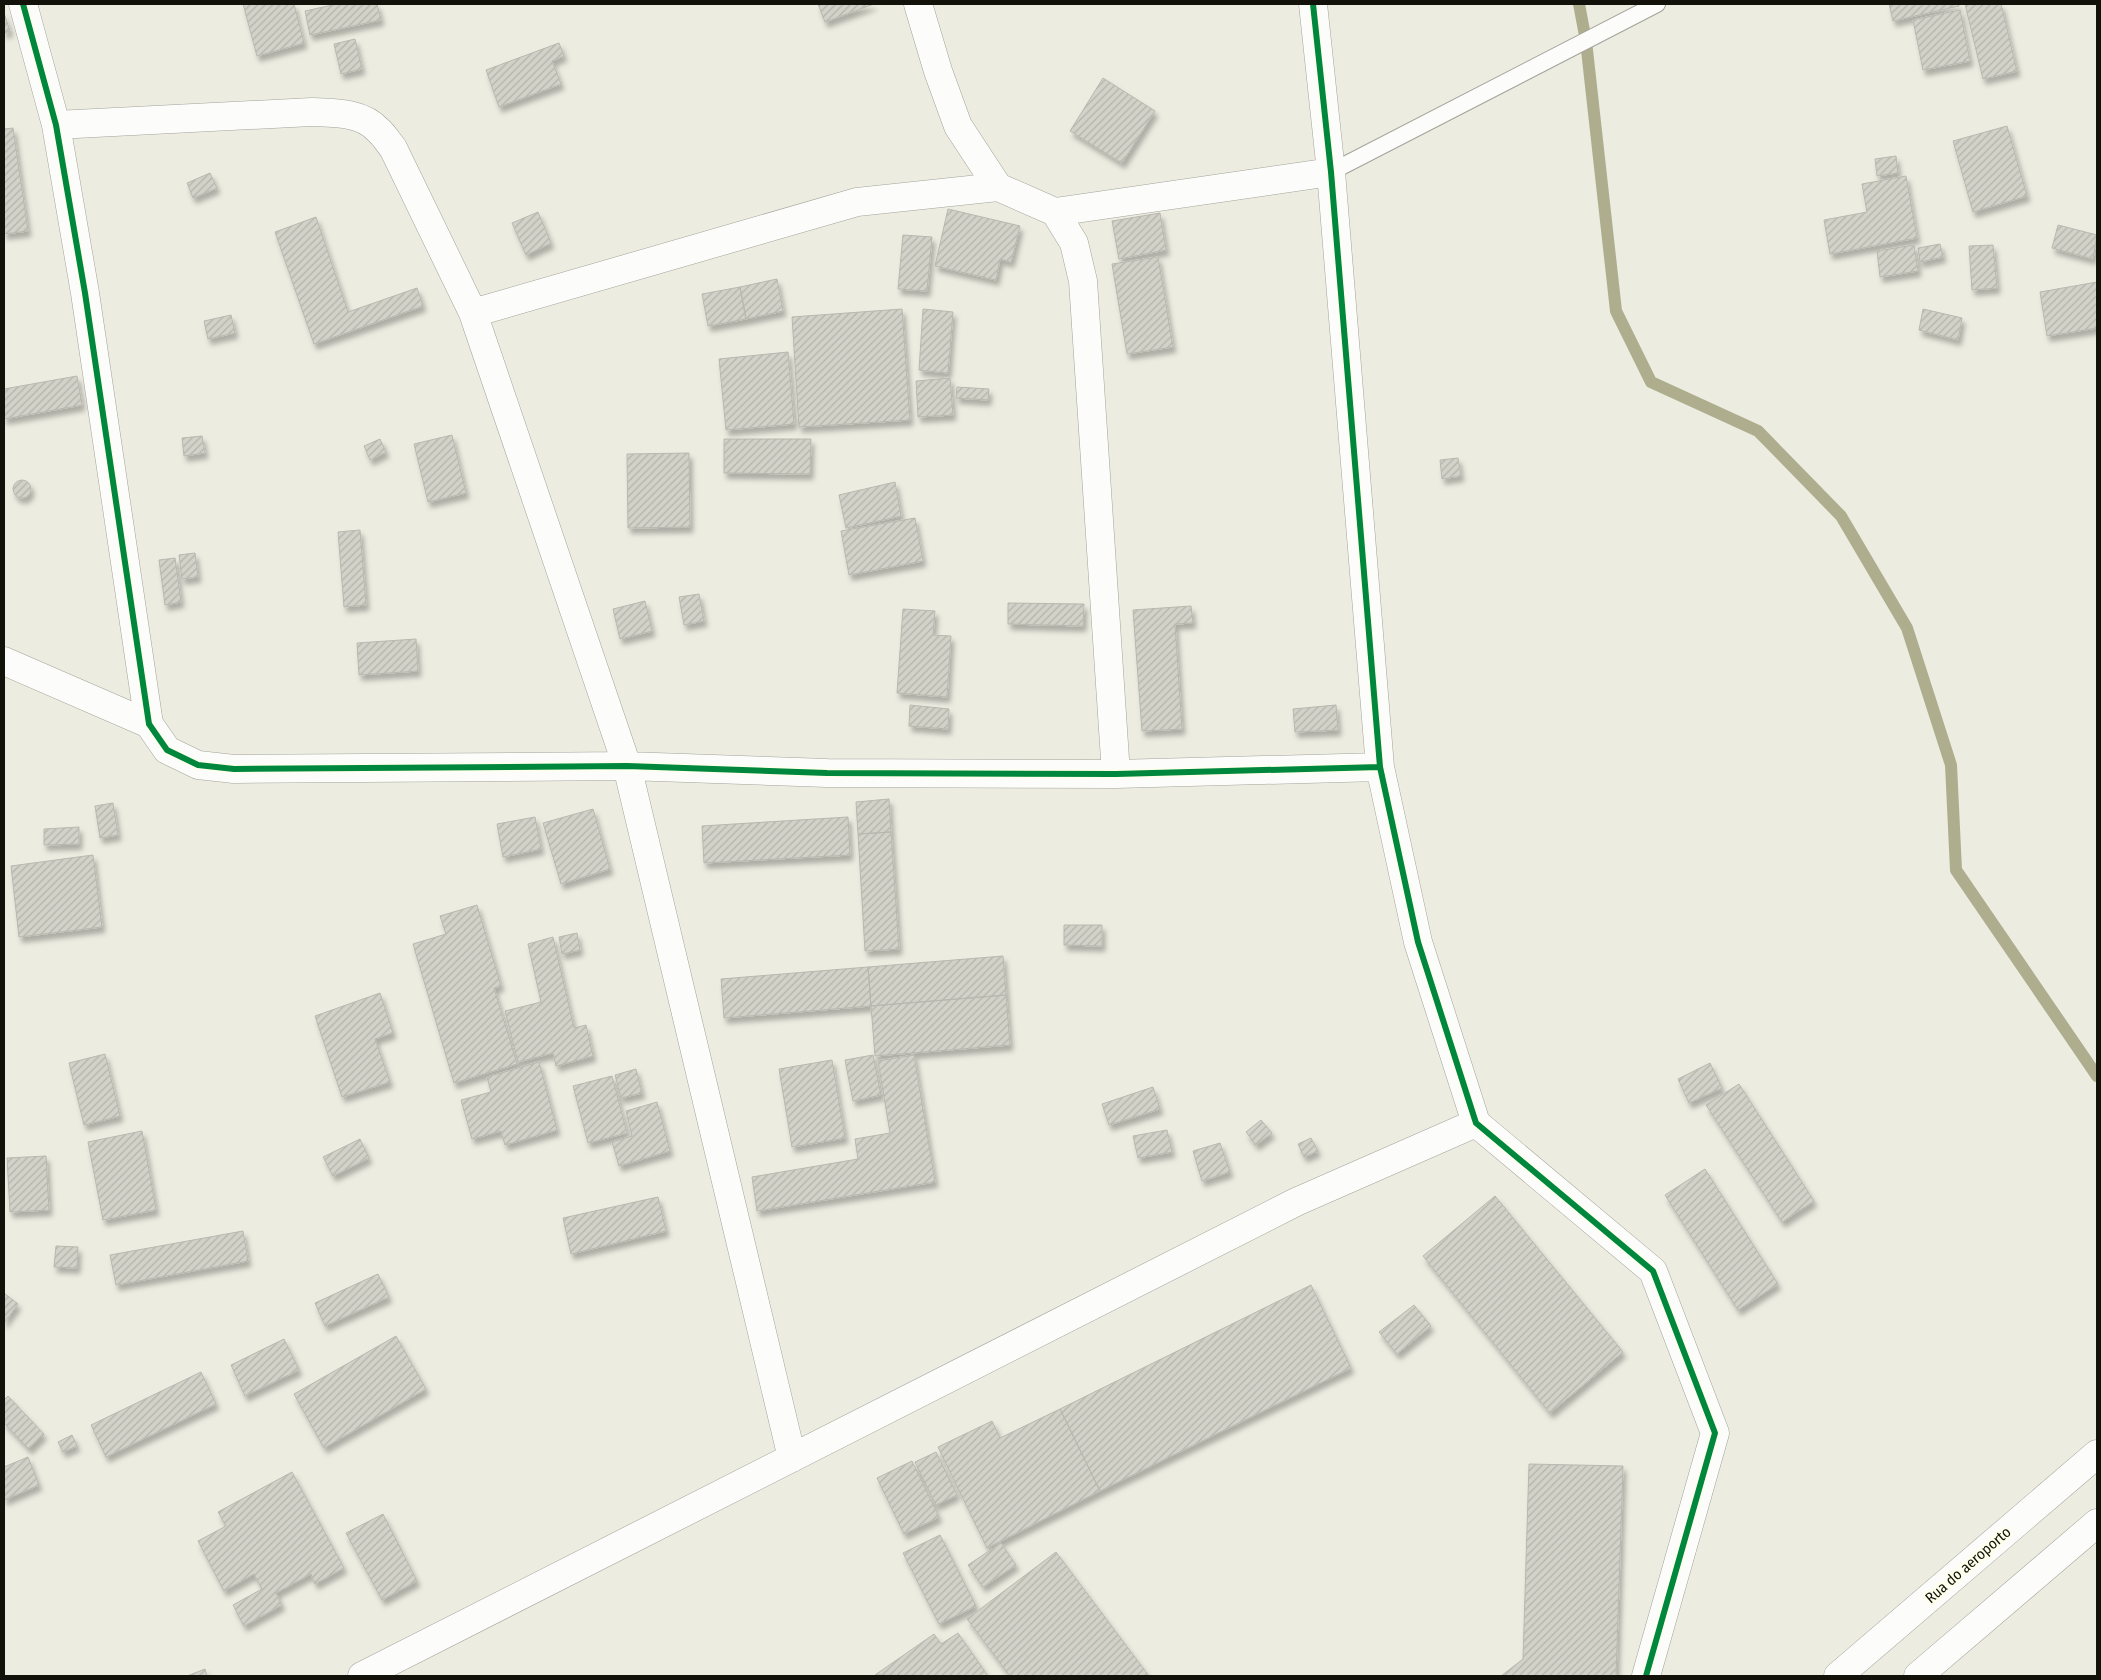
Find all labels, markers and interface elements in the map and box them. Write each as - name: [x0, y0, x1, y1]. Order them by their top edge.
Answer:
- street label: Rua do aeroporto: [1922, 1523, 2015, 1607]

